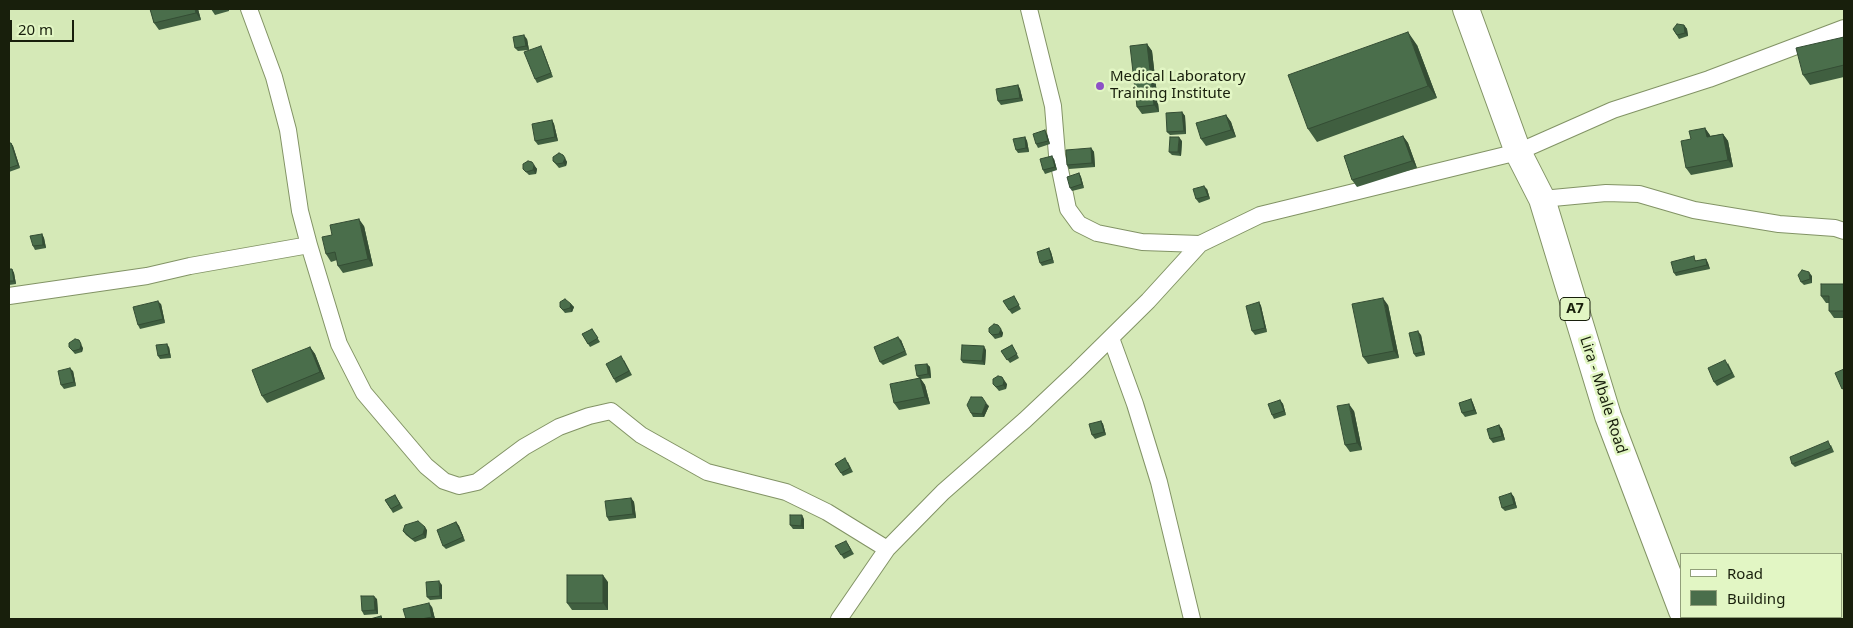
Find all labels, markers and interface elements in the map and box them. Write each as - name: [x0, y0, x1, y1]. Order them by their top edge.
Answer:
- scale bar: [12, 10, 76, 42]
- text: 20 m: [18, 19, 53, 39]
- place label: Medical Laboratory Training Institute: [1110, 68, 1246, 103]
- marker: Medical Laboratory Training Institute: [1094, 80, 1106, 92]
- road number: A7: [1560, 298, 1590, 320]
- street label: Lira - Mbale Road: [1576, 334, 1630, 456]
- legend: [1680, 553, 1843, 618]
- text: Road: [1727, 563, 1763, 583]
- text: Building: [1727, 588, 1785, 608]

